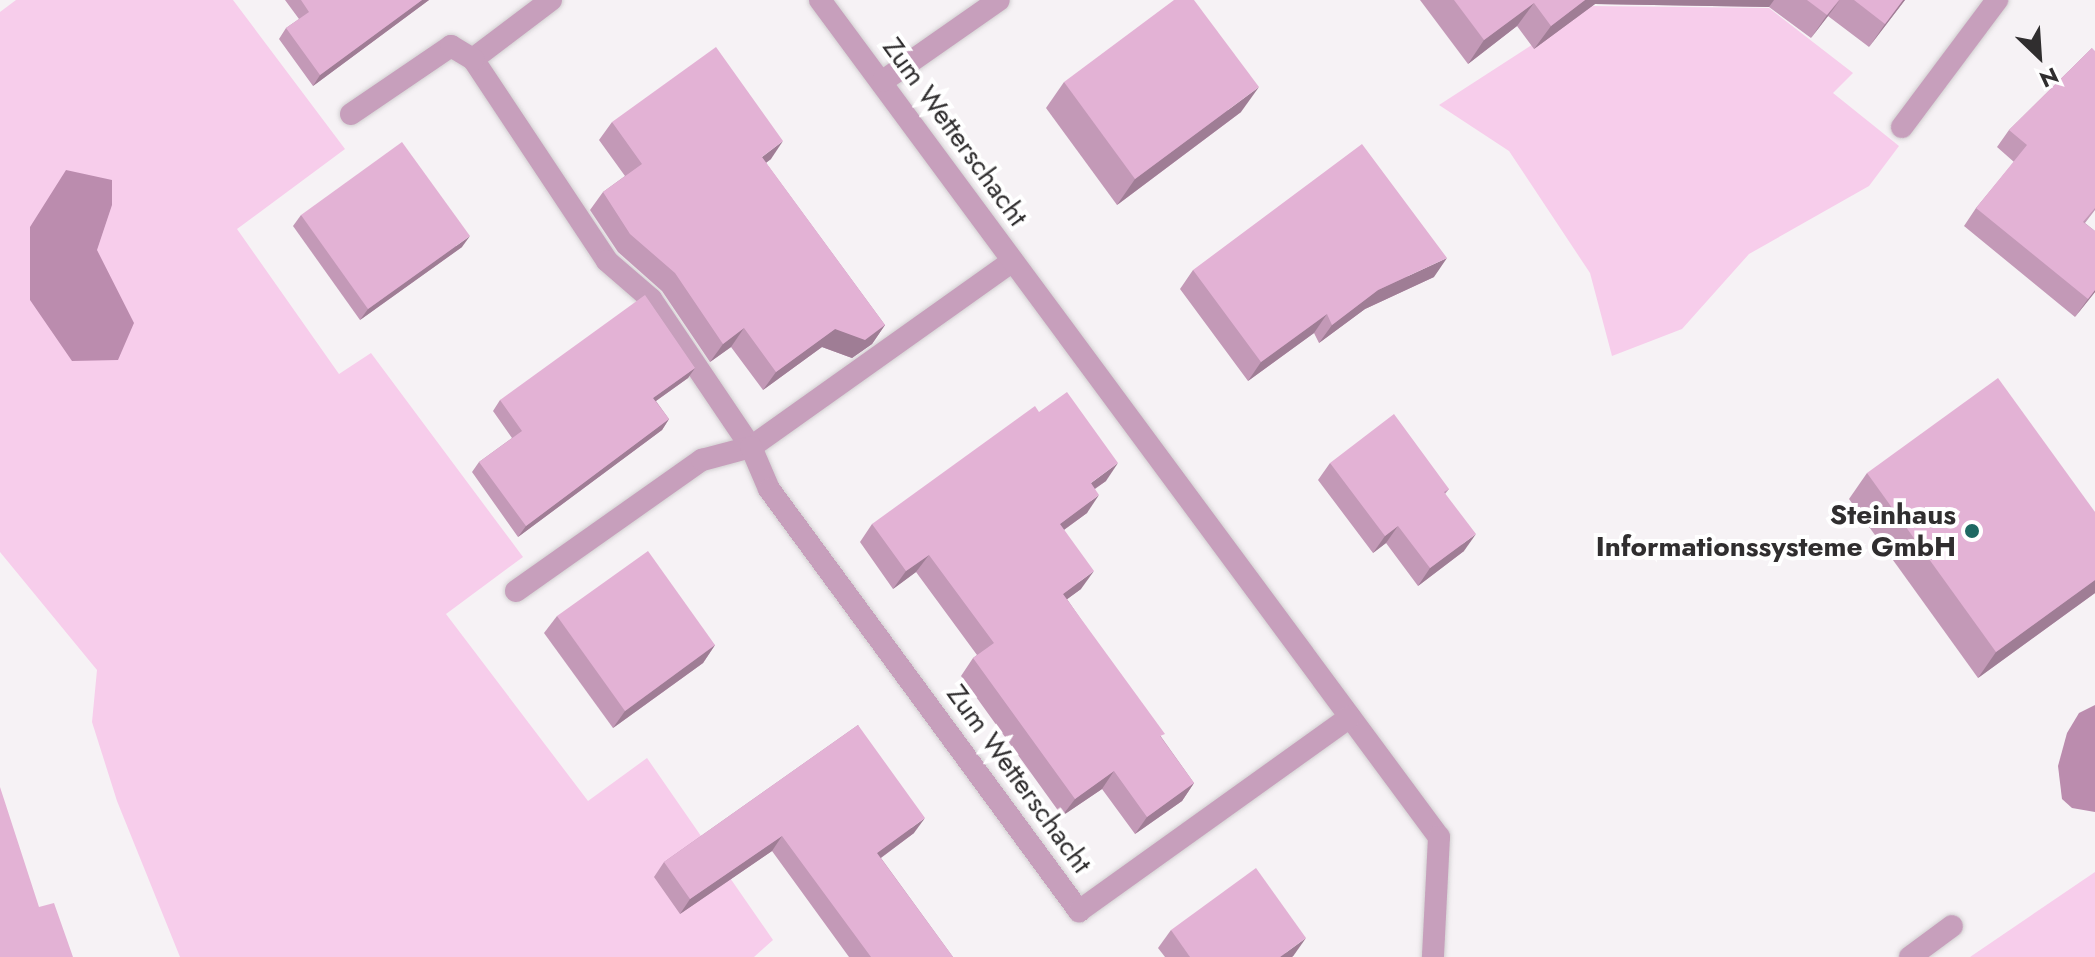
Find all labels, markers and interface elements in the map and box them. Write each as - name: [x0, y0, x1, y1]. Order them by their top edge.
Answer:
- north arrow: [1999, 16, 2079, 96]
- street label: Zum Wetterschacht: [875, 31, 1035, 233]
- text: N: [2034, 60, 2064, 96]
- place label: Steinhaus Informationssysteme GmbH: [1596, 498, 1956, 564]
- marker: Steinhaus Informationssysteme GmbH: [1963, 522, 1981, 540]
- street label: Zum Wetterschacht: [939, 678, 1099, 880]

